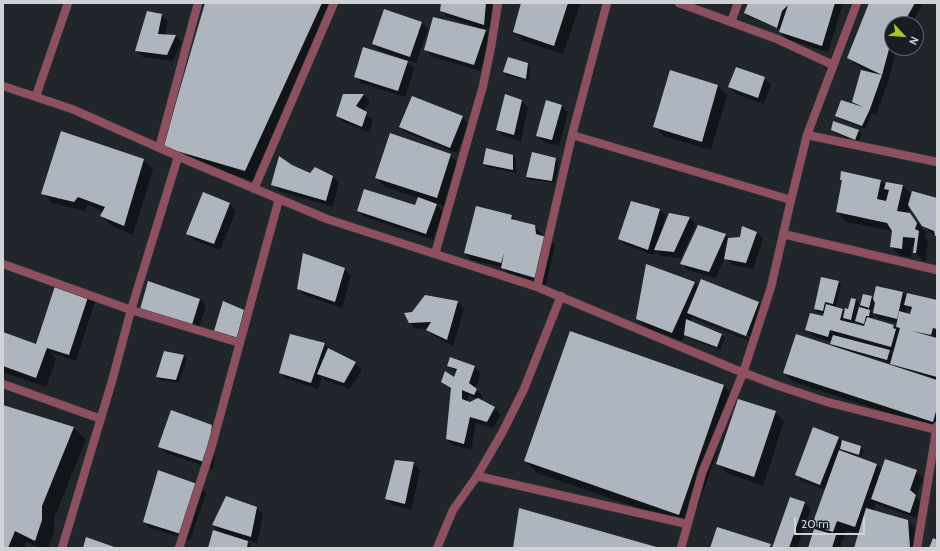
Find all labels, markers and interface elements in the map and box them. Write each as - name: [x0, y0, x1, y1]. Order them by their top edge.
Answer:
- north arrow: [884, 16, 924, 56]
- text: N: [906, 34, 922, 47]
- scale bar: [796, 509, 867, 535]
- text: 20 m: [801, 516, 829, 531]

